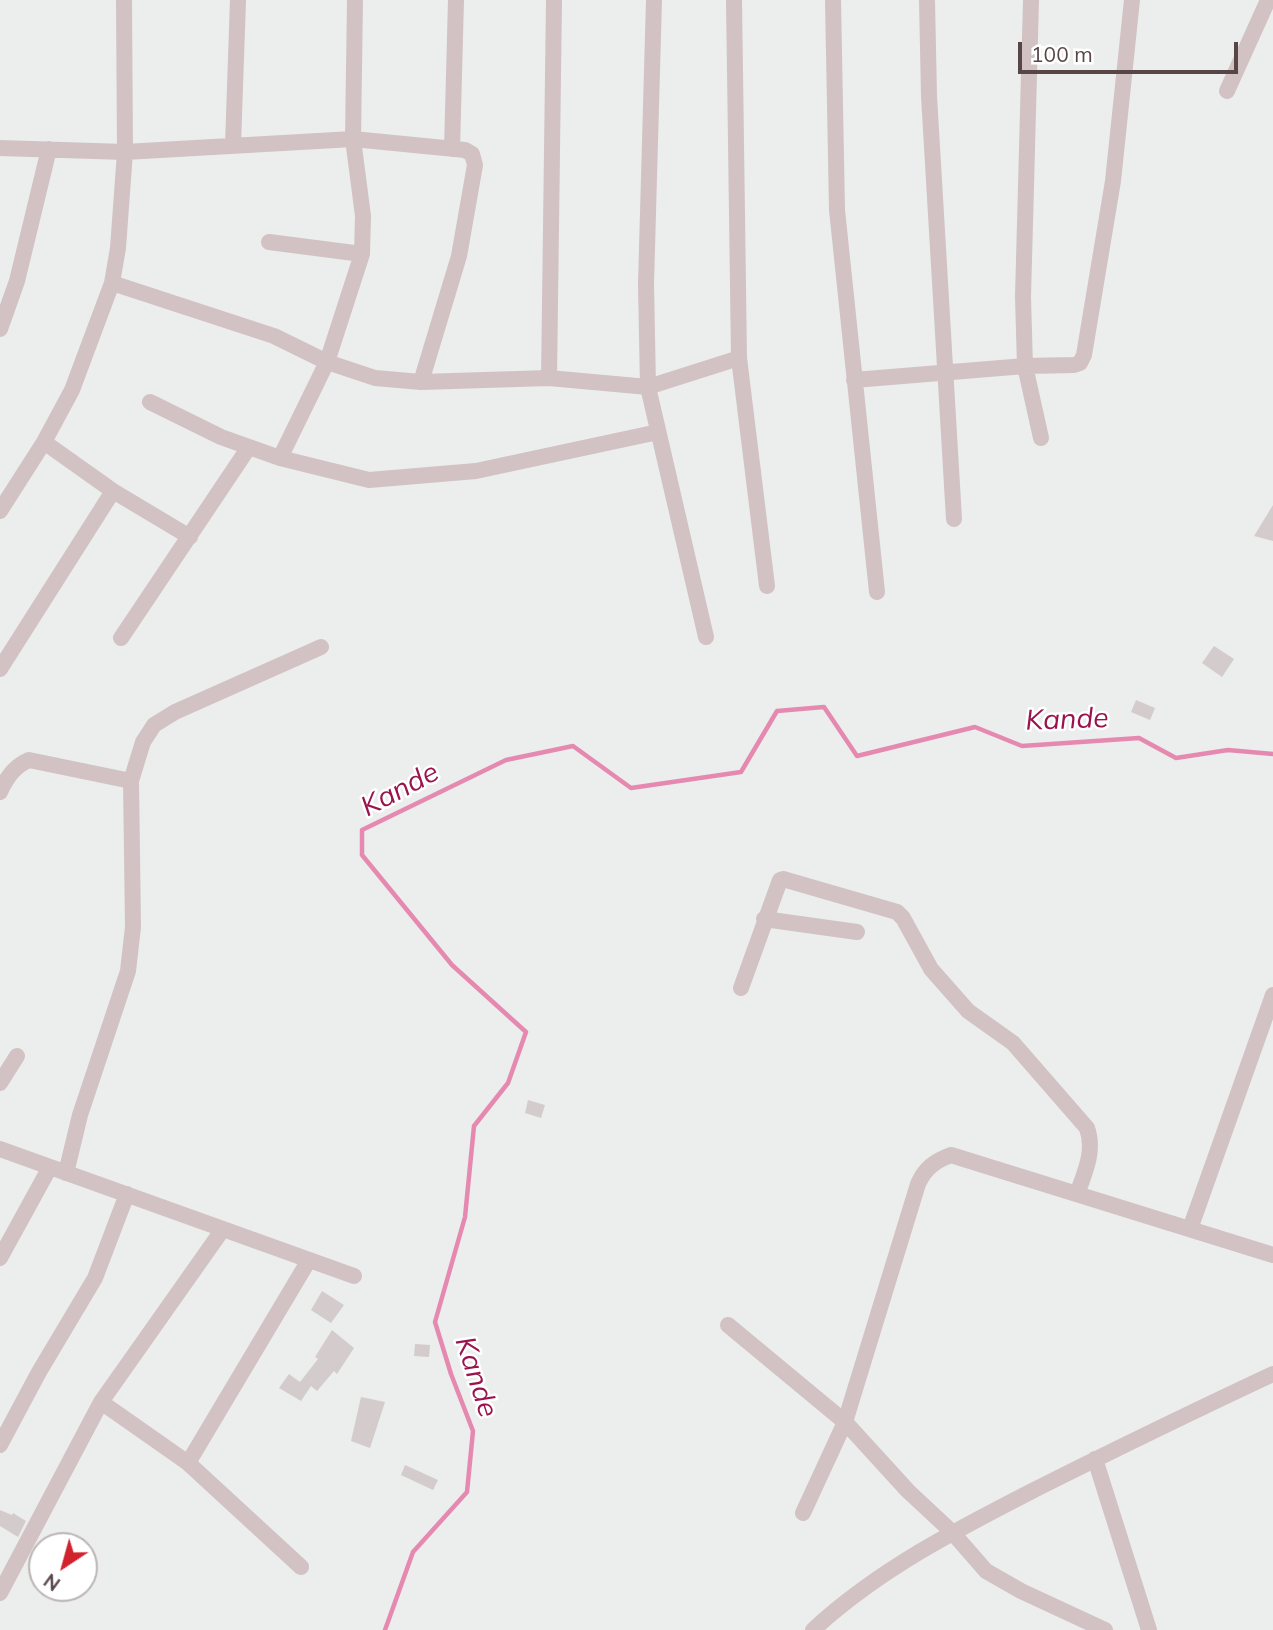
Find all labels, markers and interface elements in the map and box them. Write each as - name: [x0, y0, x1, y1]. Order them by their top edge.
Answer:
- scale bar: [1021, 28, 1242, 72]
- text: 100 m: [1031, 41, 1093, 67]
- water label: Kande: [1025, 702, 1109, 738]
- water label: Kande: [355, 756, 445, 824]
- water label: Kande: [447, 1332, 505, 1422]
- north arrow: [28, 1532, 98, 1602]
- text: N: [39, 1568, 65, 1596]

